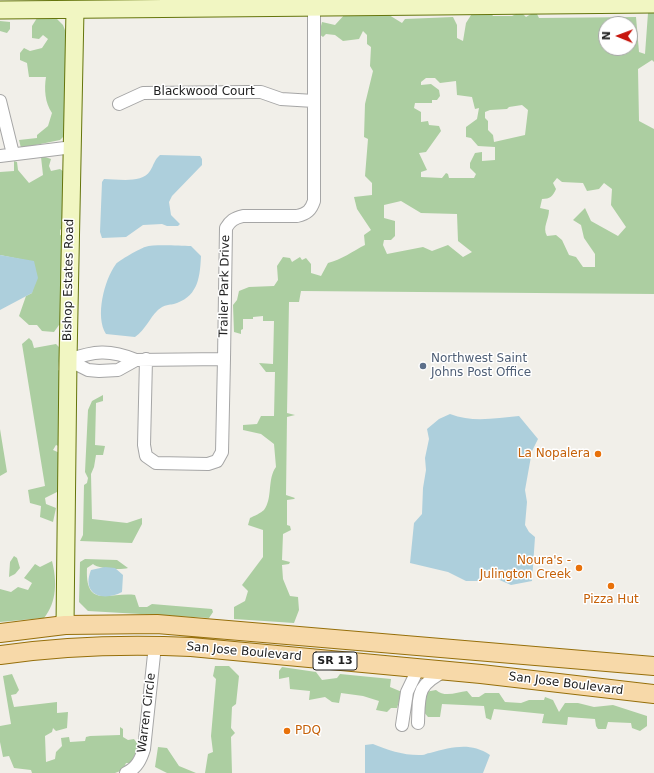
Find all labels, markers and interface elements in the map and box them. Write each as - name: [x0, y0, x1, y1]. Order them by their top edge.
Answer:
- north arrow: [598, 16, 638, 56]
- text: N: [600, 31, 613, 41]
- street label: Blackwood Court: [153, 85, 255, 99]
- street label: Bishop Estates Road: [61, 219, 77, 341]
- street label: Trailer Park Drive: [217, 235, 233, 337]
- place label: Northwest Saint Johns Post Office: [431, 352, 531, 380]
- marker: Northwest Saint Johns Post Office: [418, 361, 428, 371]
- place label: La Nopalera: [518, 447, 590, 461]
- marker: La Nopalera: [593, 449, 603, 459]
- place label: Noura's - Julington Creek: [480, 554, 571, 582]
- marker: Noura's - Julington Creek: [574, 563, 584, 573]
- marker: Pizza Hut: [606, 581, 616, 591]
- place label: Pizza Hut: [583, 593, 639, 607]
- street label: San Jose Boulevard: [186, 640, 302, 664]
- road number: SR 13: [313, 652, 357, 670]
- street label: San Jose Boulevard: [508, 670, 624, 698]
- street label: Warren Circle: [135, 672, 159, 754]
- place label: PDQ: [295, 724, 321, 738]
- marker: PDQ: [282, 726, 292, 736]

